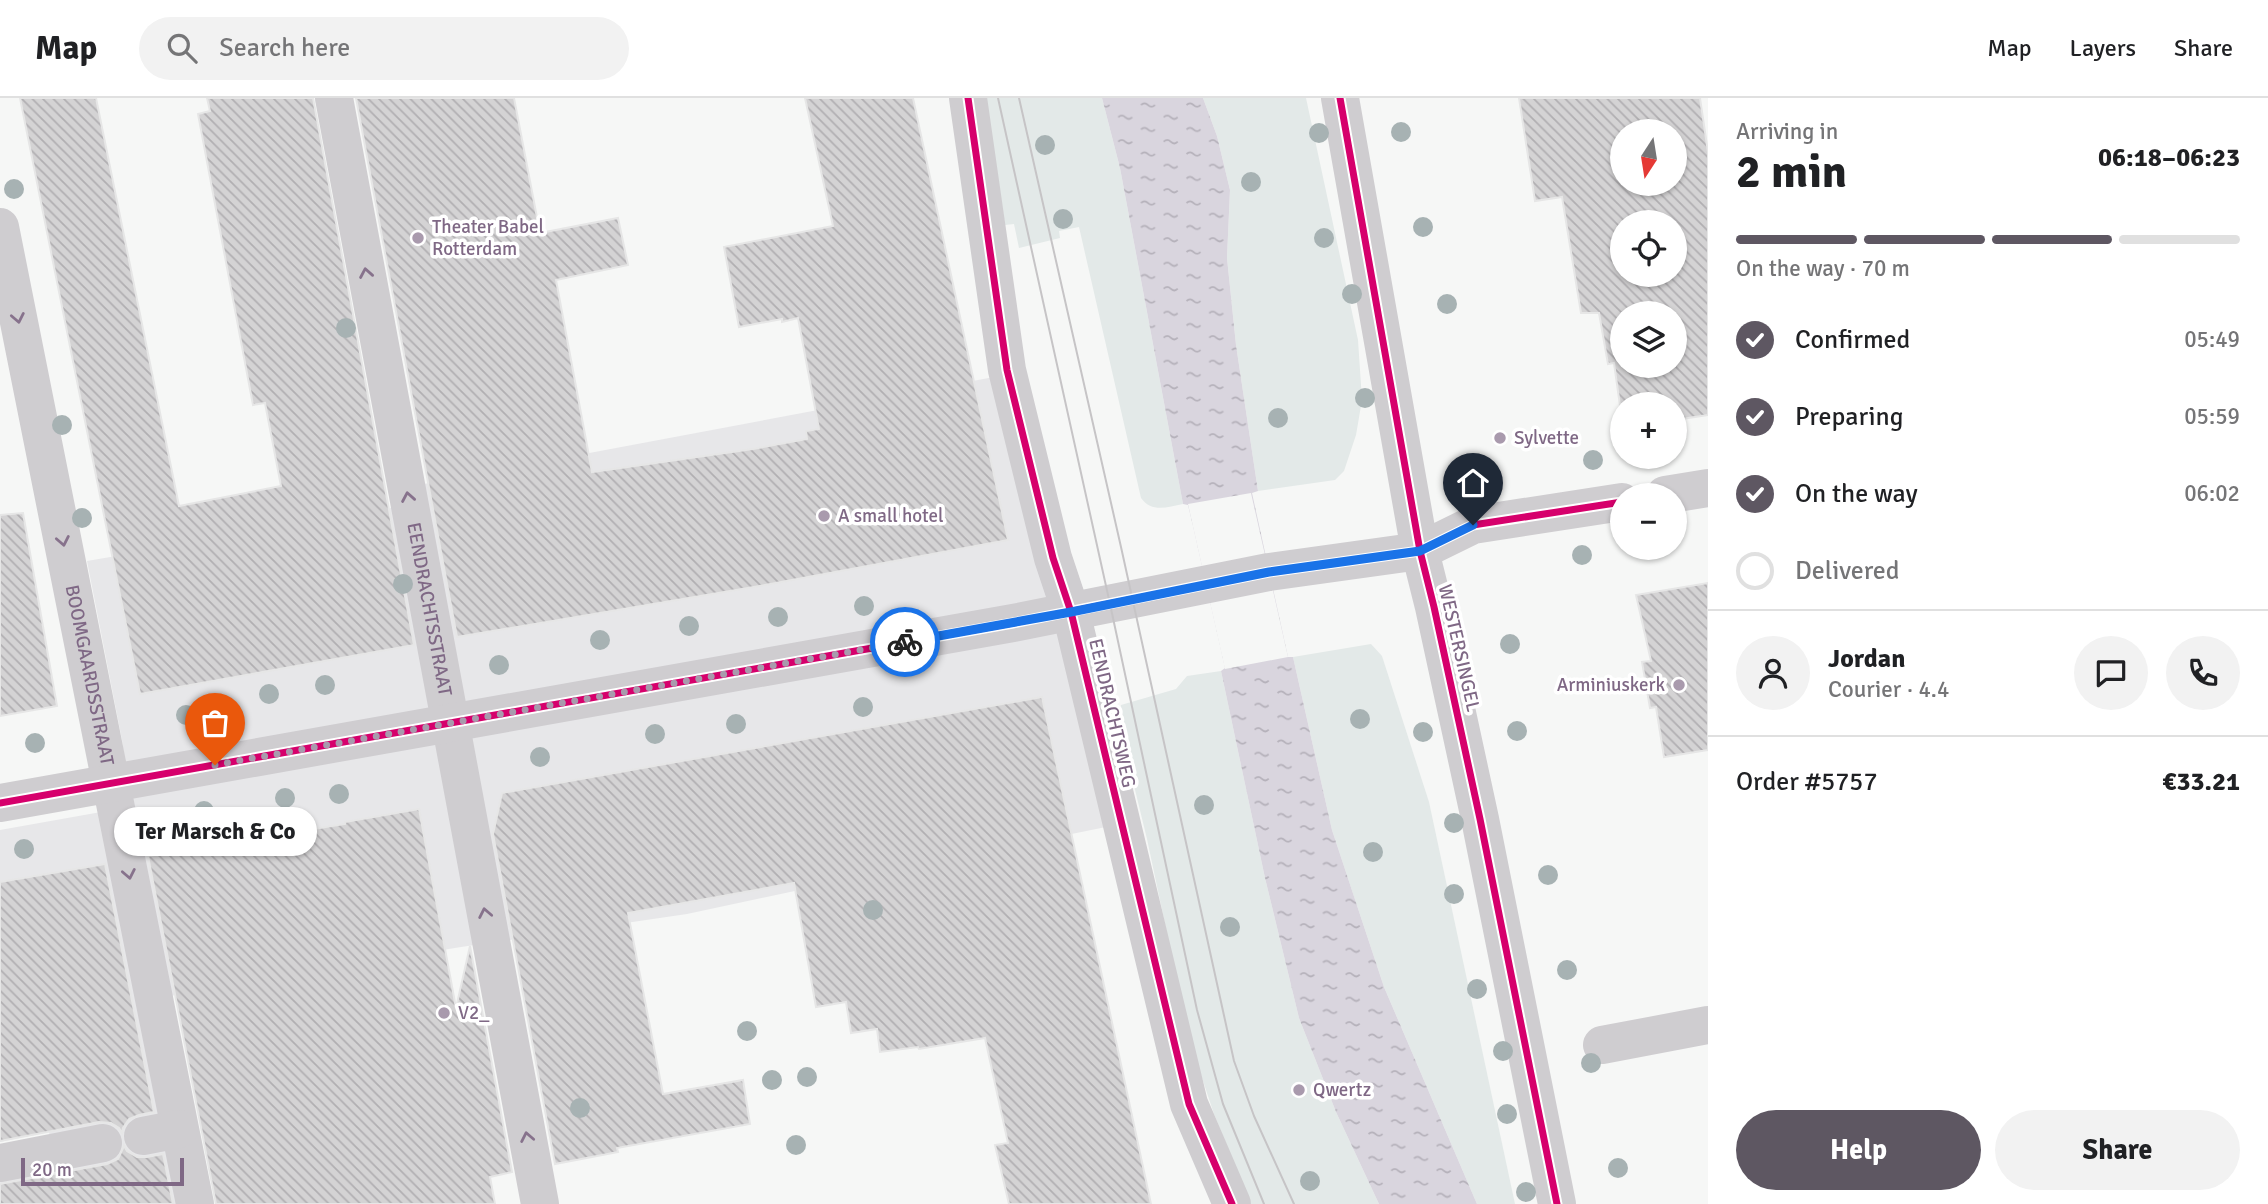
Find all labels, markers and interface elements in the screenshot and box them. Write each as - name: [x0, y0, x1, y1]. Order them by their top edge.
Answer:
- search box: [139, 17, 629, 80]
- text: Map: [35, 28, 97, 69]
- icon: search: [163, 29, 201, 67]
- text: Search here: [219, 32, 350, 64]
- text: Map: [1987, 33, 2032, 63]
- text: Layers: [2070, 33, 2136, 63]
- text: Share: [2174, 33, 2233, 63]
- text: Arriving in: [1736, 117, 1838, 146]
- north arrow: [1610, 119, 1687, 196]
- map controls: [1610, 119, 1687, 560]
- text: 06:18–06:23: [2098, 142, 2240, 174]
- text: 2 min: [1736, 144, 1847, 200]
- button: locate: [1610, 210, 1687, 287]
- place label: Theater Babel Rotterdam: [432, 215, 544, 261]
- marker: Theater Babel Rotterdam: [410, 230, 426, 246]
- text: On the way · 70 m: [1736, 254, 1910, 283]
- one-way arrow: [359, 267, 374, 279]
- button: layers: [1610, 301, 1687, 378]
- one-way arrow: [10, 312, 25, 324]
- icon: check: [1736, 321, 1774, 359]
- text: Confirmed: [1795, 324, 1910, 356]
- text: 05:49: [2184, 325, 2240, 354]
- button: +: [1610, 392, 1687, 469]
- icon: check: [1736, 398, 1774, 436]
- text: Preparing: [1795, 401, 1903, 433]
- text: 05:59: [2184, 402, 2240, 431]
- place label: Sylvette: [1514, 426, 1579, 450]
- marker: Sylvette: [1492, 430, 1508, 446]
- pin: [1443, 453, 1503, 525]
- icon: home: [1454, 464, 1492, 502]
- icon: check: [1736, 475, 1774, 513]
- text: On the way: [1795, 478, 1918, 510]
- text: 06:02: [2184, 479, 2240, 508]
- button: −: [1610, 483, 1687, 560]
- one-way arrow: [401, 491, 416, 503]
- place label: A small hotel: [838, 504, 944, 528]
- marker: A small hotel: [816, 508, 832, 524]
- street label: EENDRACHTSSTRAAT: [401, 520, 457, 699]
- one-way arrow: [54, 535, 69, 547]
- text: Delivered: [1795, 555, 1900, 587]
- street label: WESTERSINGEL: [1433, 582, 1485, 714]
- street label: BOOMGAARDSSTRAAT: [60, 583, 119, 768]
- courier: [870, 607, 940, 677]
- icon: bike: [886, 623, 924, 661]
- street label: EENDRACHTSWEG: [1083, 636, 1141, 790]
- button: person: [1736, 636, 1810, 710]
- button: chat: [2074, 636, 2148, 710]
- button: phone: [2166, 636, 2240, 710]
- text: Jordan: [1828, 643, 1905, 675]
- place label: Arminiuskerk: [1557, 673, 1665, 697]
- text: Courier · 4.4: [1828, 675, 1949, 704]
- marker: Arminiuskerk: [1671, 677, 1687, 693]
- pin: [185, 693, 245, 765]
- icon: bag: [196, 704, 234, 742]
- text: Order #5757: [1736, 766, 1877, 798]
- text: €33.21: [2162, 766, 2240, 798]
- callout: Ter Marsch & Co: [114, 807, 316, 856]
- text: Ter Marsch & Co: [135, 817, 296, 846]
- one-way arrow: [121, 868, 136, 880]
- one-way arrow: [478, 907, 493, 919]
- place label: V2_: [458, 1001, 490, 1025]
- marker: V2_: [436, 1005, 452, 1021]
- place label: Qwertz: [1313, 1078, 1371, 1102]
- marker: Qwertz: [1291, 1082, 1307, 1098]
- button: Help: [1736, 1110, 1981, 1190]
- button: Share: [1995, 1110, 2240, 1190]
- one-way arrow: [521, 1131, 536, 1143]
- scale bar: [21, 1155, 184, 1187]
- text: 20 m: [32, 1158, 72, 1182]

